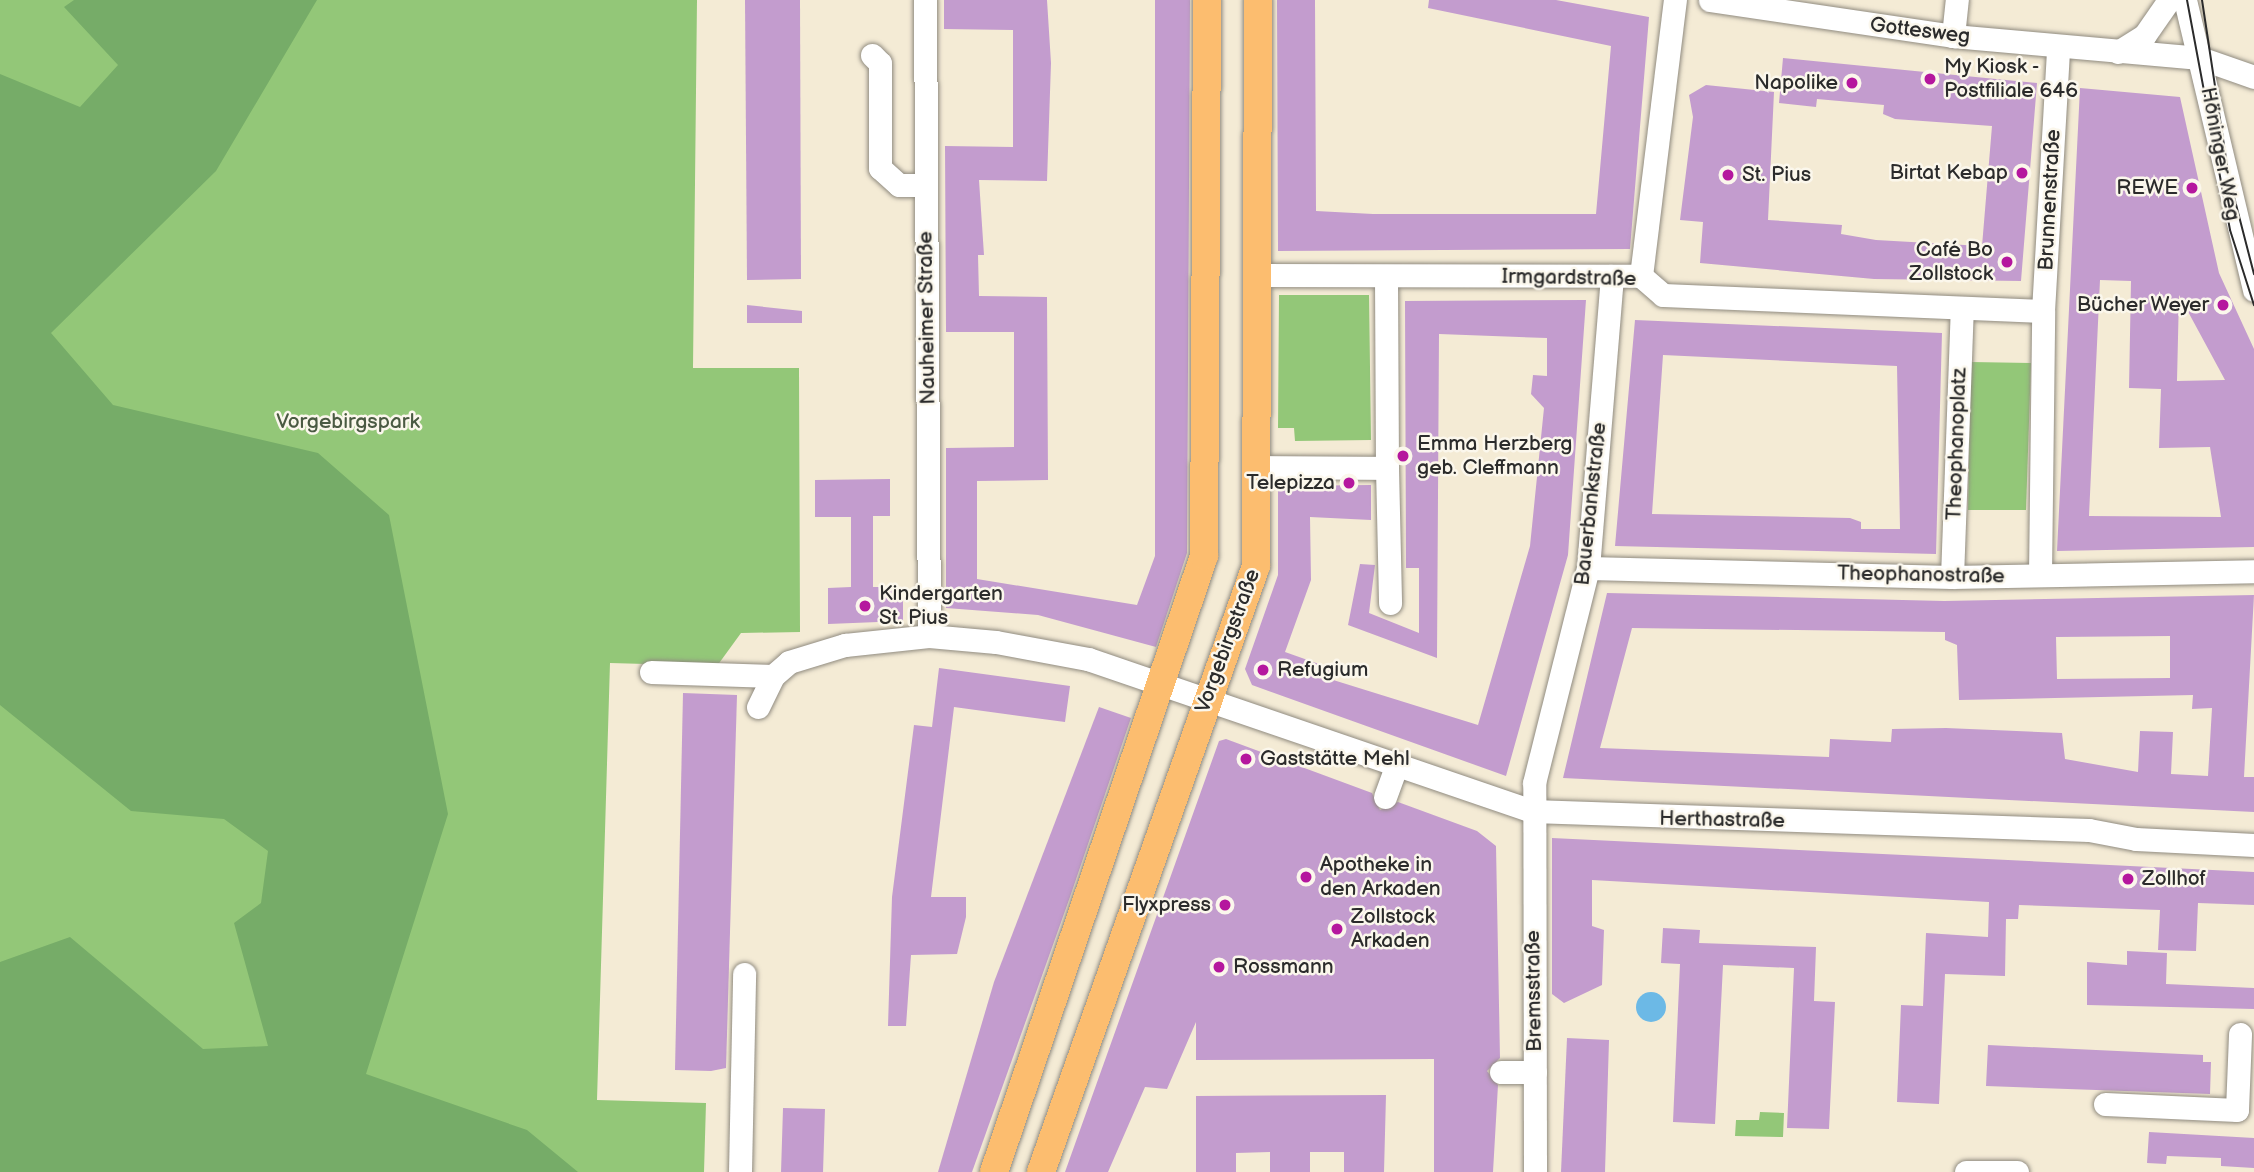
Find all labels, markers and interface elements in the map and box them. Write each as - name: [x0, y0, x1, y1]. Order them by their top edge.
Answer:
- street label: Gottesweg: [1868, 12, 1972, 50]
- place label: My Kiosk - Postfiliale 646: [1944, 54, 2078, 104]
- place label: Napolike: [1754, 70, 1838, 96]
- marker: My Kiosk - Postfiliale 646: [1922, 71, 1938, 87]
- marker: Napolike: [1844, 75, 1860, 91]
- street label: Höninger Weg: [2195, 85, 2245, 223]
- street label: Brunnenstraße: [2034, 129, 2066, 271]
- place label: Birtat Kebap: [1889, 160, 2008, 186]
- place label: St. Pius: [1742, 162, 1811, 188]
- marker: Birtat Kebap: [2014, 165, 2030, 181]
- marker: St. Pius: [1720, 167, 1736, 183]
- place label: REWE: [2116, 175, 2178, 201]
- marker: REWE: [2184, 180, 2200, 196]
- street label: Nauheimer Straße: [913, 231, 941, 405]
- place label: Café Bo Zollstock: [1909, 237, 1993, 287]
- marker: Café Bo Zollstock: [1999, 254, 2015, 270]
- street label: Irmgardstraße: [1501, 264, 1637, 292]
- place label: Bücher Weyer: [2076, 292, 2209, 318]
- marker: Bücher Weyer: [2215, 297, 2231, 313]
- street label: Theophanoplatz: [1942, 367, 1972, 521]
- park label: Vorgebirgspark: [276, 409, 420, 435]
- street label: Bauerbankstraße: [1570, 421, 1612, 587]
- place label: Emma Herzberg geb. Cleffmann: [1417, 431, 1572, 481]
- marker: Emma Herzberg geb. Cleffmann: [1395, 448, 1411, 464]
- place label: Telepizza: [1246, 470, 1335, 496]
- marker: Telepizza: [1341, 475, 1357, 491]
- street label: Theophanostraße: [1837, 561, 2005, 589]
- street label: Vorgebirgstraße: [1190, 566, 1266, 716]
- place label: Kindergarten St. Pius: [879, 581, 1003, 631]
- marker: Kindergarten St. Pius: [857, 598, 873, 614]
- place label: Refugium: [1277, 657, 1368, 683]
- marker: Refugium: [1255, 662, 1271, 678]
- place label: Gaststätte Mehl: [1260, 746, 1410, 772]
- marker: Gaststätte Mehl: [1238, 751, 1254, 767]
- street label: Herthastraße: [1659, 806, 1785, 834]
- place label: Apotheke in den Arkaden: [1320, 852, 1441, 902]
- place label: Zollhof: [2142, 866, 2206, 892]
- marker: Apotheke in den Arkaden: [1298, 869, 1314, 885]
- marker: Zollhof: [2120, 871, 2136, 887]
- place label: Flyxpress: [1122, 892, 1211, 918]
- marker: Flyxpress: [1217, 897, 1233, 913]
- place label: Zollstock Arkaden: [1351, 904, 1435, 954]
- marker: Zollstock Arkaden: [1329, 921, 1345, 937]
- street label: Bremsstraße: [1520, 930, 1548, 1052]
- place label: Rossmann: [1233, 954, 1334, 980]
- marker: Rossmann: [1211, 959, 1227, 975]

